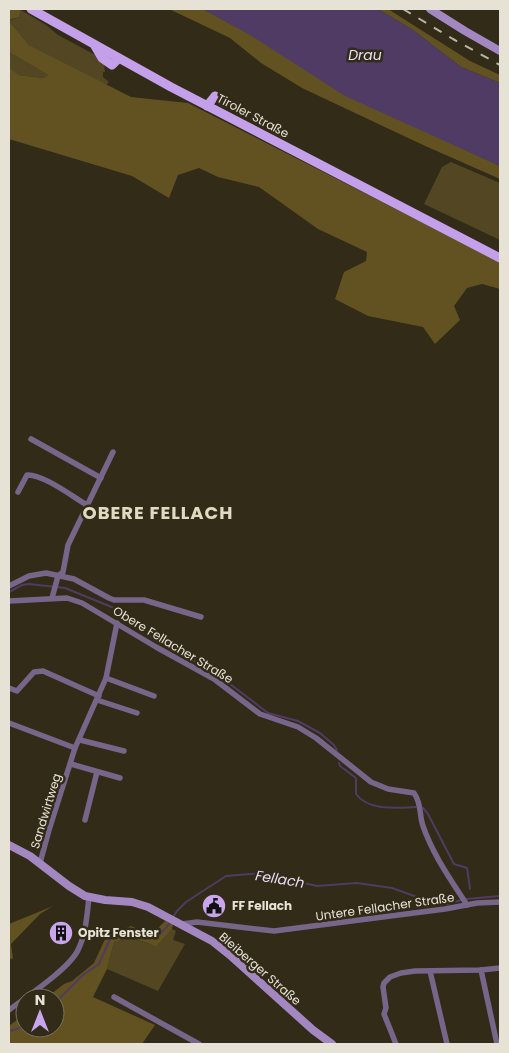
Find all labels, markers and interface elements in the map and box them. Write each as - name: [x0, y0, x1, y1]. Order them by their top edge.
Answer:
- water label: Drau: [348, 45, 382, 65]
- street label: Tiroler Straße: [214, 89, 292, 142]
- district label: OBERE FELLACH: [83, 500, 233, 525]
- street label: Obere Fellacher Straße: [110, 602, 236, 687]
- street label: Sandwirtweg: [26, 771, 65, 851]
- water label: Fellach: [254, 865, 306, 893]
- street label: Untere Fellacher Straße: [314, 888, 455, 925]
- public building icon: FF Fellach: [201, 893, 227, 919]
- place label: FF Fellach: [232, 897, 292, 914]
- building icon: Opitz Fenster: [48, 920, 74, 946]
- place label: Opitz Fenster: [78, 924, 159, 941]
- street label: Bleiberger Straße: [216, 928, 305, 1009]
- north arrow: [15, 988, 65, 1038]
- text: N: [35, 990, 45, 1010]

